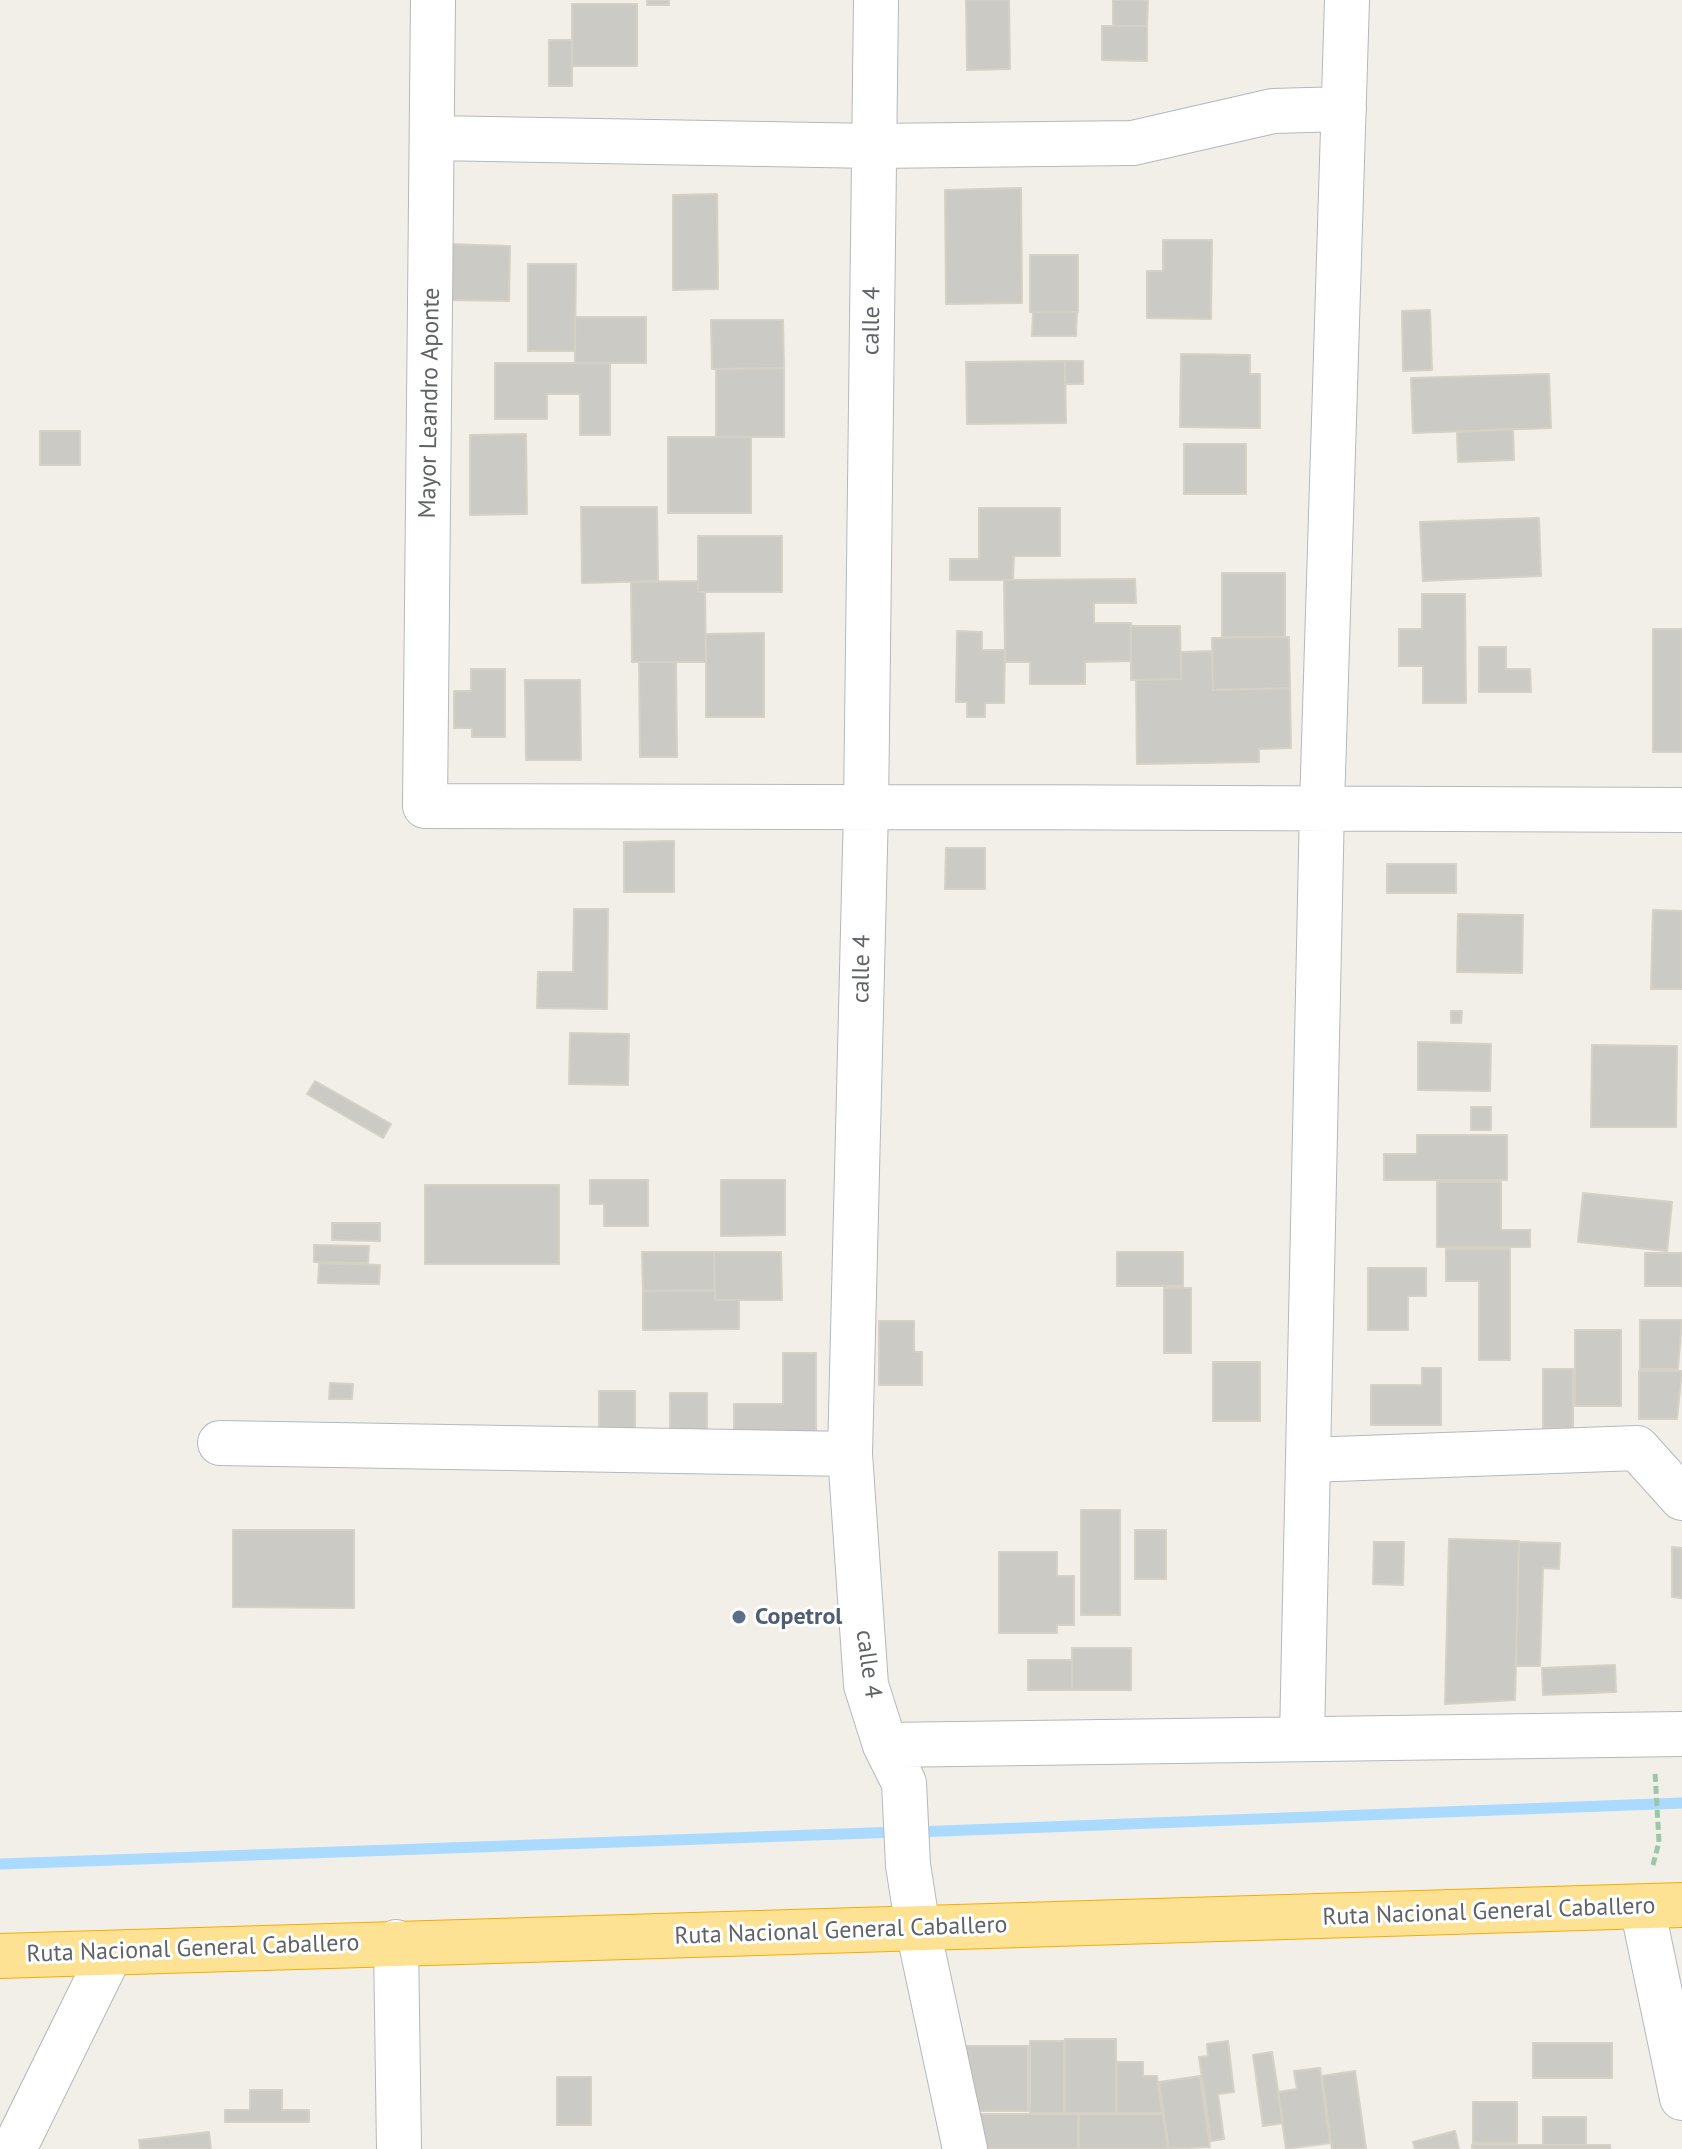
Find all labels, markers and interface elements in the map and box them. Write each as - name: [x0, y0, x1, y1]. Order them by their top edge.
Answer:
- street label: Mayor Leandro Aponte: [414, 287, 446, 519]
- street label: calle 4: [857, 287, 887, 355]
- street label: calle 4: [847, 935, 877, 1003]
- place label: Copetrol: [755, 1603, 842, 1631]
- marker: Copetrol: [730, 1608, 748, 1626]
- street label: calle 4: [849, 1628, 887, 1700]
- street label: Ruta Nacional General Caballero: [1322, 1892, 1656, 1932]
- street label: Ruta Nacional General Caballero: [674, 1911, 1008, 1951]
- street label: Ruta Nacional General Caballero: [26, 1929, 360, 1969]

